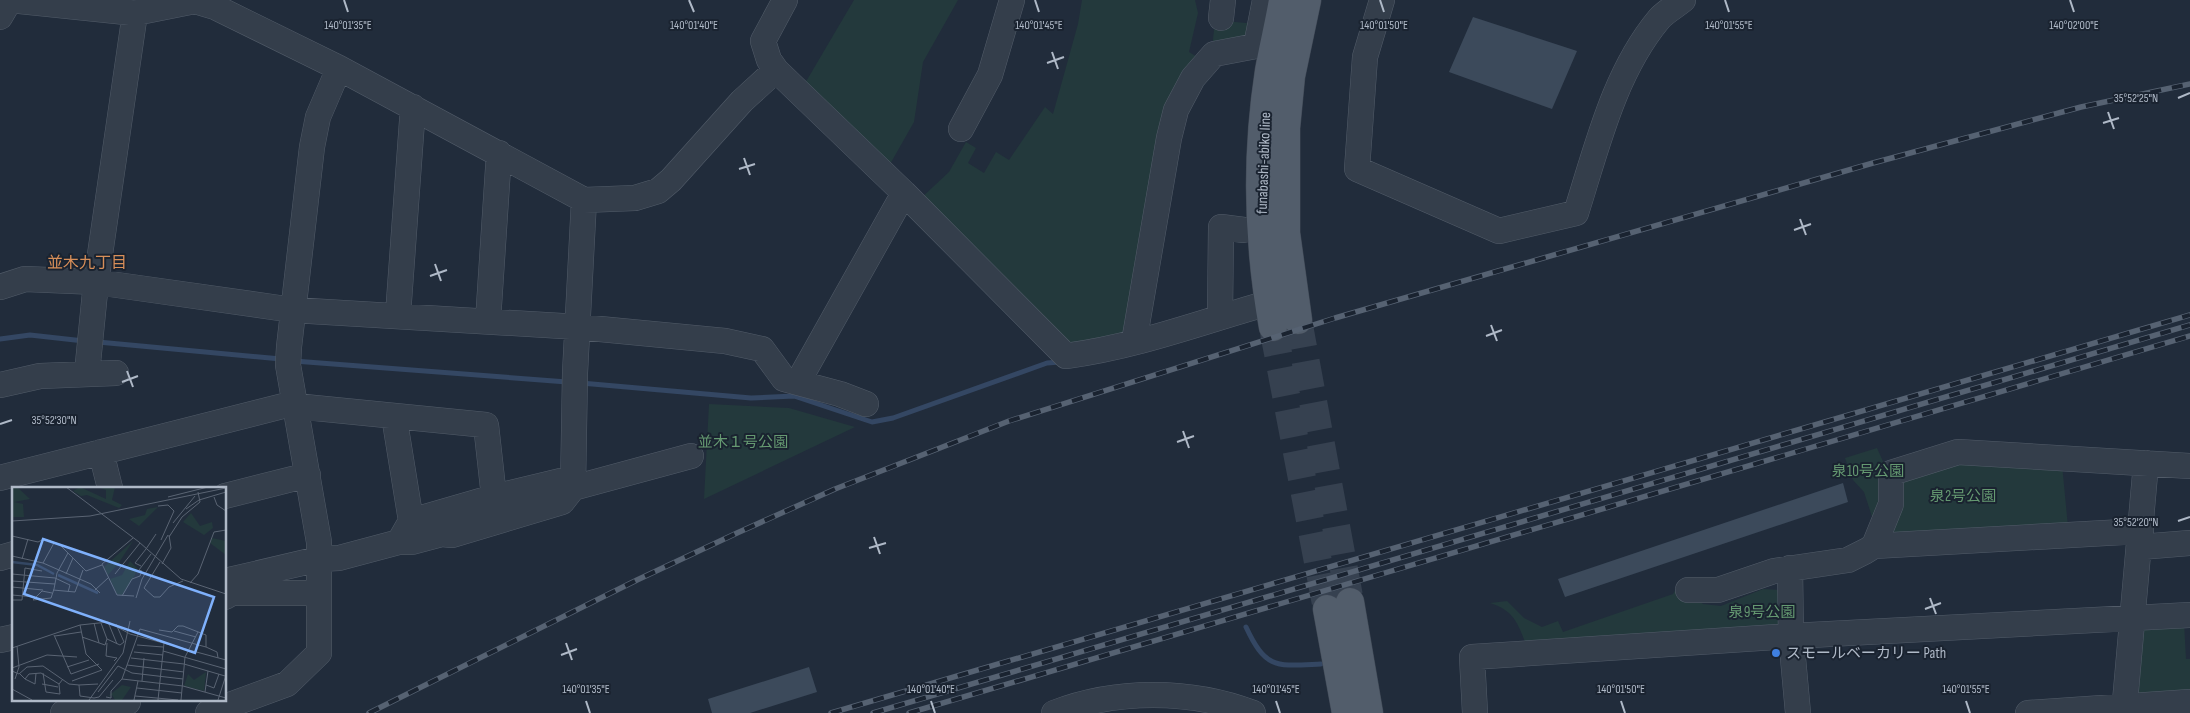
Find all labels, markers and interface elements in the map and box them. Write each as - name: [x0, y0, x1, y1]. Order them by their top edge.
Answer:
- text: 140°01'35"E: [324, 18, 372, 33]
- text: 140°01'40"E: [670, 18, 718, 33]
- text: 140°01'45"E: [1015, 18, 1063, 33]
- text: 140°01'50"E: [1360, 18, 1408, 33]
- text: 140°01'55"E: [1705, 18, 1753, 33]
- text: 140°02'00"E: [2049, 18, 2099, 33]
- text: 35°52'25"N: [2114, 91, 2158, 106]
- street label: funabashi-abiko line: [1253, 112, 1275, 214]
- district label: 並木九丁目: [47, 254, 127, 273]
- text: 35°52'30"N: [31, 413, 77, 428]
- park label: 並木１号公園: [698, 433, 788, 452]
- park label: 泉10号公園: [1832, 462, 1904, 481]
- inset map: [12, 487, 226, 700]
- park label: 泉2号公園: [1930, 487, 1996, 506]
- text: 35°52'20"N: [2114, 515, 2158, 530]
- park label: 泉9号公園: [1729, 603, 1795, 622]
- place label: スモールベーカリー Path: [1786, 644, 1946, 663]
- marker: スモールベーカリー Path: [1770, 647, 1782, 659]
- text: 140°01'35"E: [562, 682, 610, 697]
- text: 140°01'40"E: [907, 682, 955, 697]
- text: 140°01'45"E: [1252, 682, 1300, 697]
- text: 140°01'50"E: [1597, 682, 1645, 697]
- text: 140°01'55"E: [1942, 682, 1990, 697]

